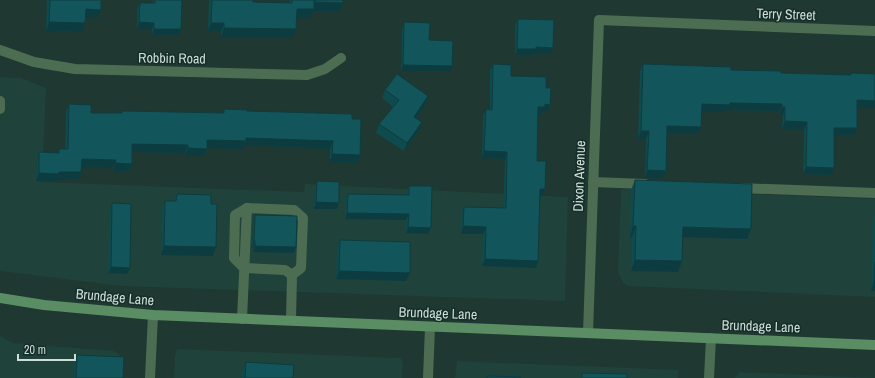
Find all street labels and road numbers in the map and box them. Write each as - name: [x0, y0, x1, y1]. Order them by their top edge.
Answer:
- street label: Terry Street: [756, 4, 816, 24]
- street label: Robbin Road: [138, 48, 206, 68]
- street label: Dixon Avenue: [569, 140, 589, 212]
- street label: Brundage Lane: [75, 285, 155, 309]
- street label: Brundage Lane: [398, 303, 478, 323]
- street label: Brundage Lane: [721, 316, 801, 336]

